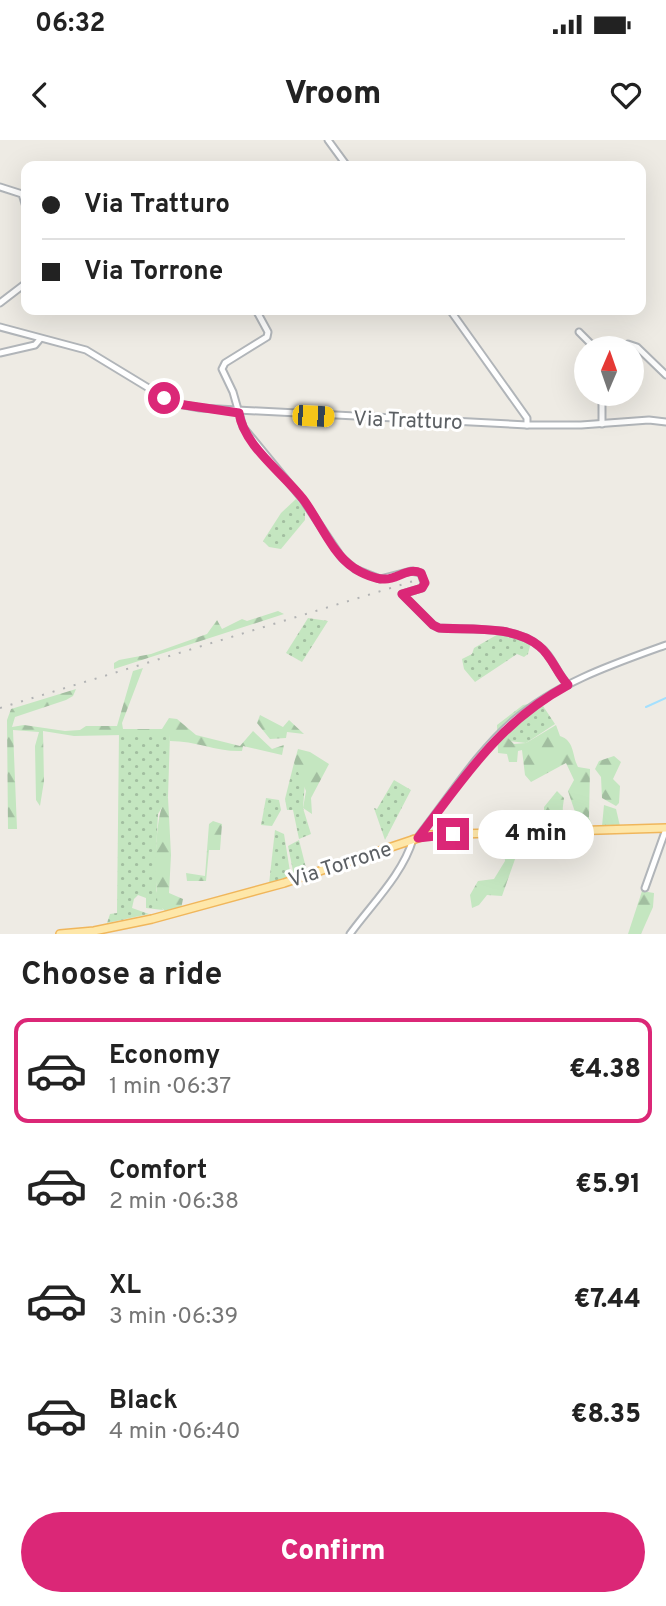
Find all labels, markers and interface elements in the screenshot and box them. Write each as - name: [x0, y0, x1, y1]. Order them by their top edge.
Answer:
- text: 06:32: [35, 8, 105, 41]
- text: Vroom: [285, 75, 381, 115]
- icon: back: [21, 76, 59, 114]
- icon: heart: [607, 76, 645, 114]
- text: Via Tratturo: [84, 189, 230, 222]
- text: Via Torrone: [84, 256, 223, 289]
- north arrow: [574, 336, 644, 406]
- map controls: [574, 336, 644, 406]
- route start: [148, 382, 180, 414]
- car: [292, 404, 335, 428]
- street label: Via Tratturo: [353, 406, 463, 437]
- callout: 4 min: [477, 810, 593, 858]
- route end: [437, 818, 469, 850]
- text: 4 min: [505, 820, 567, 849]
- street label: Via Torrone: [285, 836, 395, 895]
- text: Choose a ride: [21, 956, 222, 996]
- icon: car: [25, 1039, 88, 1102]
- text: Economy: [109, 1040, 220, 1073]
- text: €4.38: [569, 1054, 641, 1087]
- text: 1 min · 06:37: [109, 1073, 231, 1102]
- icon: car: [25, 1154, 88, 1217]
- text: Comfort: [109, 1155, 207, 1188]
- text: €5.91: [575, 1169, 641, 1202]
- text: 2 min · 06:38: [109, 1188, 239, 1217]
- icon: car: [25, 1269, 88, 1332]
- text: XL: [109, 1270, 141, 1303]
- text: €7.44: [574, 1284, 641, 1317]
- text: 3 min · 06:39: [109, 1303, 238, 1332]
- icon: car: [25, 1384, 88, 1447]
- text: Black: [109, 1385, 178, 1418]
- text: €8.35: [571, 1399, 641, 1432]
- text: 4 min · 06:40: [109, 1418, 241, 1447]
- button: Confirm: [21, 1512, 645, 1592]

